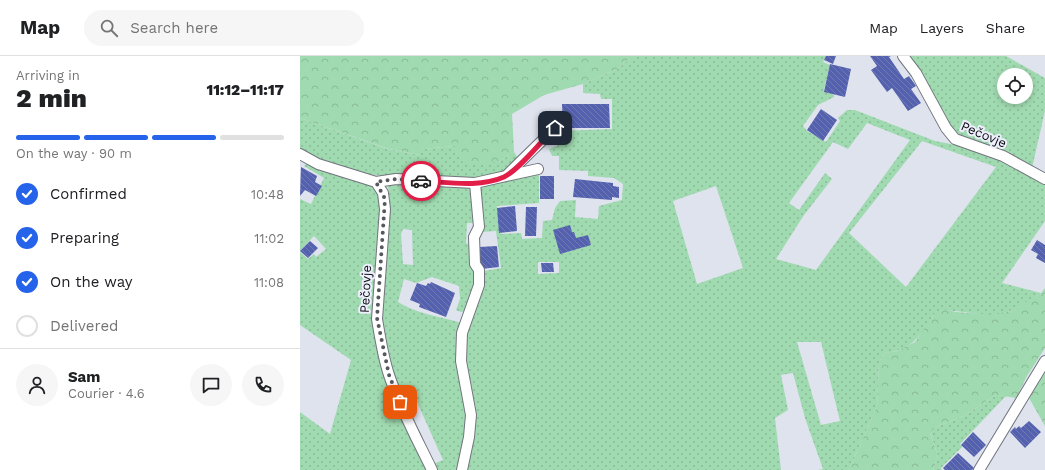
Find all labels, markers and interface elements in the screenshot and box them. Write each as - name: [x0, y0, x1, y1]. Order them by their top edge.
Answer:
- search box: [84, 10, 364, 46]
- text: Map: [20, 16, 60, 39]
- icon: search: [98, 17, 120, 39]
- text: Search here: [130, 19, 218, 37]
- text: Map: [869, 20, 898, 36]
- text: Layers: [920, 20, 964, 36]
- text: Share: [986, 20, 1025, 36]
- text: Arriving in: [16, 68, 80, 83]
- map controls: [997, 68, 1033, 104]
- button: locate: [997, 68, 1033, 104]
- text: 11:12–11:17: [206, 81, 284, 99]
- text: 2 min: [16, 83, 87, 113]
- pin: [538, 111, 572, 145]
- icon: home: [544, 117, 566, 139]
- street label: Pečovje: [959, 118, 1009, 151]
- text: On the way · 90 m: [16, 146, 132, 161]
- courier: [401, 161, 441, 201]
- icon: car: [410, 170, 432, 192]
- icon: check: [16, 183, 38, 205]
- text: Confirmed: [50, 185, 127, 203]
- text: 10:48: [251, 187, 284, 202]
- icon: check: [16, 227, 38, 249]
- text: Preparing: [50, 229, 119, 247]
- text: 11:02: [254, 231, 284, 246]
- street label: Pečovje: [357, 265, 374, 313]
- icon: check: [16, 271, 38, 293]
- text: On the way: [50, 273, 132, 291]
- text: 11:08: [254, 275, 284, 290]
- text: Delivered: [50, 317, 118, 335]
- button: person: [16, 364, 58, 406]
- button: chat: [190, 364, 232, 406]
- button: phone: [242, 364, 284, 406]
- text: Sam: [68, 368, 100, 386]
- pin: [383, 385, 417, 419]
- text: Courier · 4.6: [68, 386, 145, 401]
- icon: bag: [389, 391, 411, 413]

